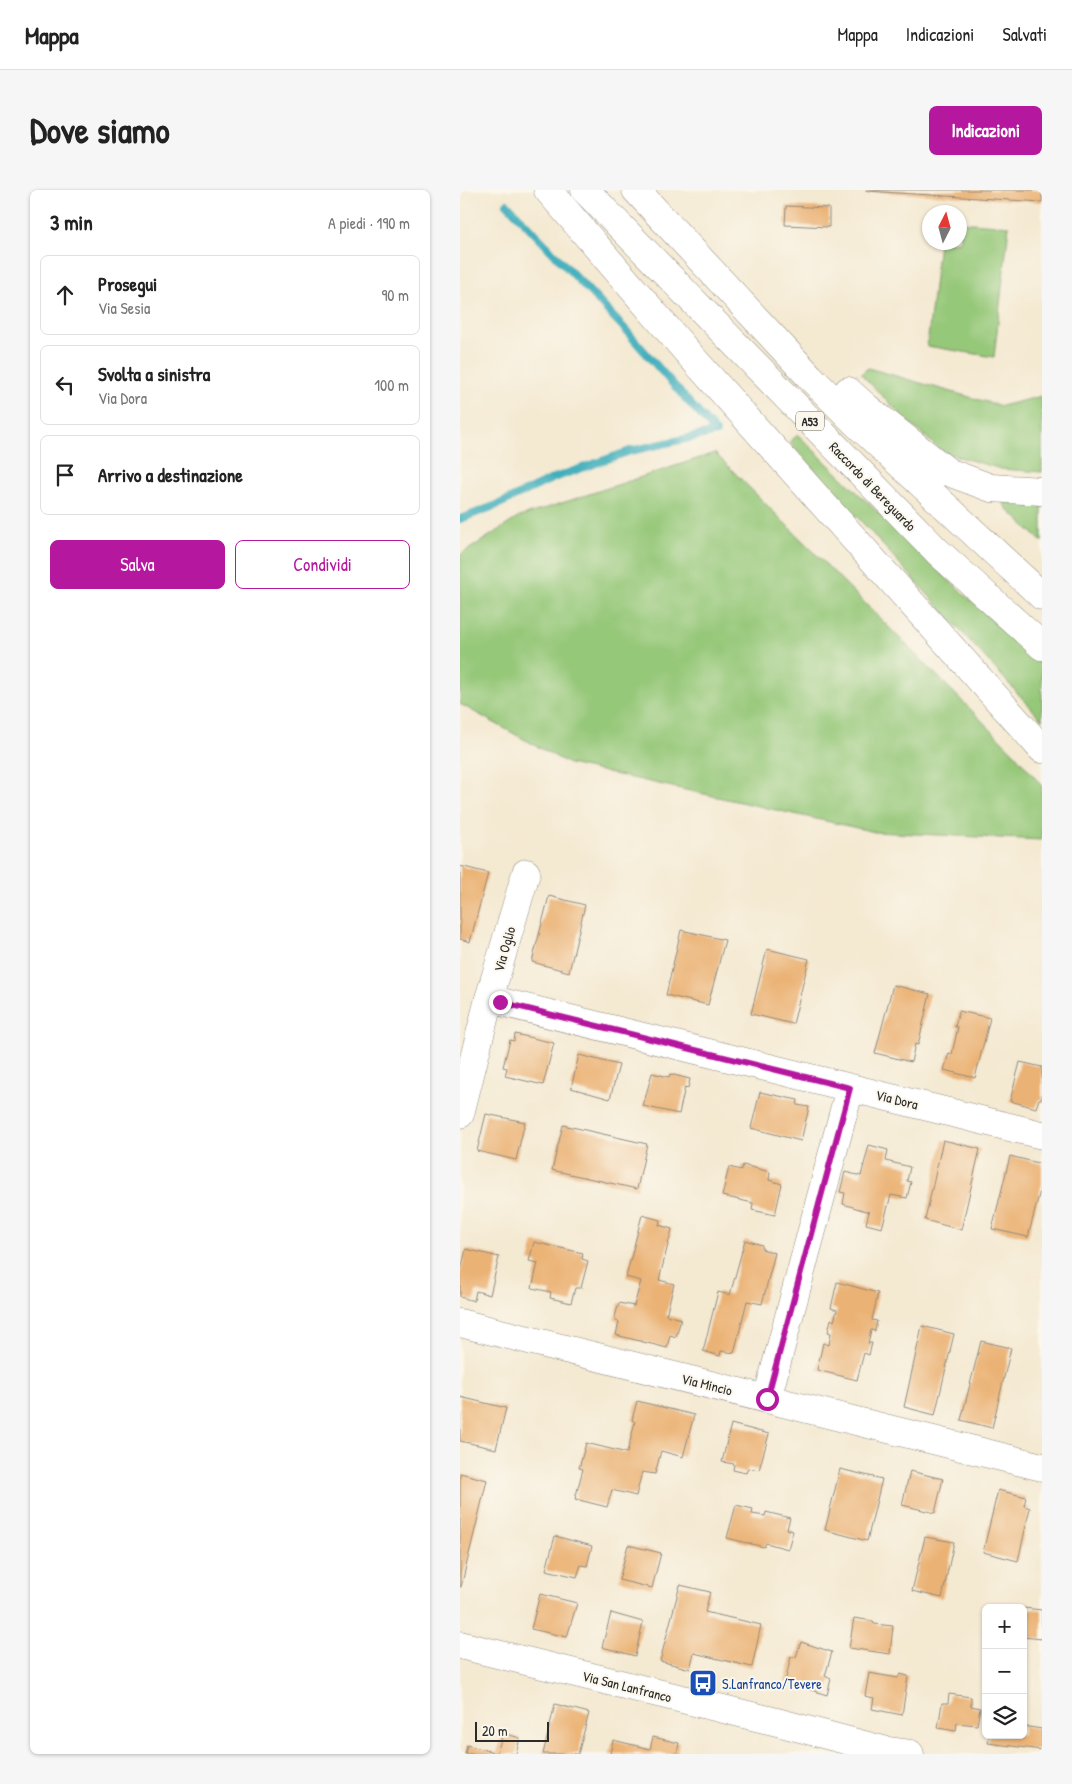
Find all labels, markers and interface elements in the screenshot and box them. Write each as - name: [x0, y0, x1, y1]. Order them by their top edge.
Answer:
- text: Mappa: [25, 19, 79, 51]
- text: Mappa: [838, 22, 878, 47]
- text: Indicazioni: [906, 22, 974, 47]
- text: Salvati: [1002, 22, 1047, 47]
- button: Indicazioni: [929, 106, 1042, 155]
- text: Dove siamo: [30, 107, 170, 154]
- north arrow: [922, 205, 967, 250]
- text: 3 min: [50, 208, 93, 237]
- text: A piedi · 190 m: [328, 212, 410, 234]
- text: Prosegui: [98, 271, 157, 297]
- icon: ahead: [51, 281, 79, 309]
- text: 90 m: [381, 284, 409, 306]
- text: Via Sesia: [98, 297, 150, 319]
- text: Svolta a sinistra: [98, 361, 210, 387]
- icon: left: [51, 371, 79, 399]
- text: 100 m: [374, 374, 409, 396]
- text: Via Dora: [98, 387, 147, 409]
- road number: A53: [796, 412, 824, 430]
- street label: Raccordo di Bereguardo: [825, 437, 921, 536]
- icon: arrive: [51, 461, 79, 489]
- text: Arrivo a destinazione: [98, 462, 243, 488]
- button: Salva: [50, 540, 225, 589]
- button: Condividi: [235, 540, 410, 589]
- street label: Via Oglio: [488, 924, 521, 974]
- route end: [489, 991, 512, 1014]
- street label: Via Dora: [874, 1085, 921, 1114]
- street label: Via Mincio: [680, 1369, 735, 1400]
- route start: [756, 1388, 779, 1411]
- map controls: [982, 1604, 1027, 1739]
- button: +: [982, 1604, 1027, 1649]
- button: −: [982, 1649, 1027, 1694]
- street label: Via San Lanfranco: [580, 1666, 674, 1706]
- bus stop icon: S.Lanfranco/Tevere: [688, 1668, 718, 1698]
- place label: S.Lanfranco/Tevere: [722, 1674, 822, 1693]
- button: layers: [982, 1694, 1027, 1739]
- scale bar: [475, 1719, 549, 1742]
- text: 20 m: [482, 1721, 508, 1740]

